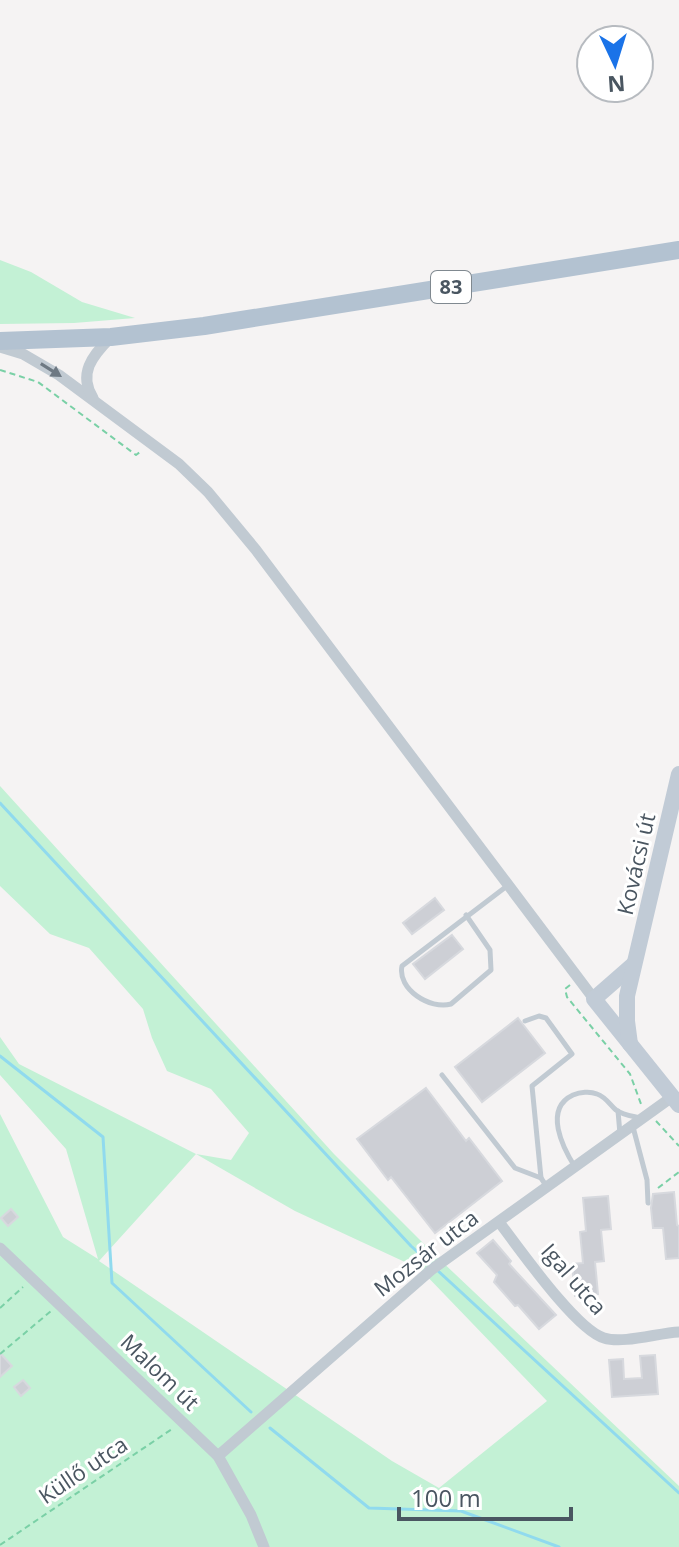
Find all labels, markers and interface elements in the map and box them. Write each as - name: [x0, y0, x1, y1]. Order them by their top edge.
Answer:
- north arrow: [575, 24, 655, 104]
- text: N: [606, 69, 626, 101]
- road number: 83: [431, 271, 471, 303]
- one-way arrow: [40, 362, 62, 376]
- street label: Kovácsi út: [609, 810, 661, 918]
- street label: Mozsár utca: [367, 1202, 484, 1302]
- street label: Igal utca: [535, 1236, 614, 1321]
- street label: Malom út: [115, 1326, 207, 1416]
- street label: Küllő utca: [32, 1428, 133, 1510]
- scale bar: [399, 1471, 571, 1521]
- text: 100 m: [411, 1481, 481, 1514]

